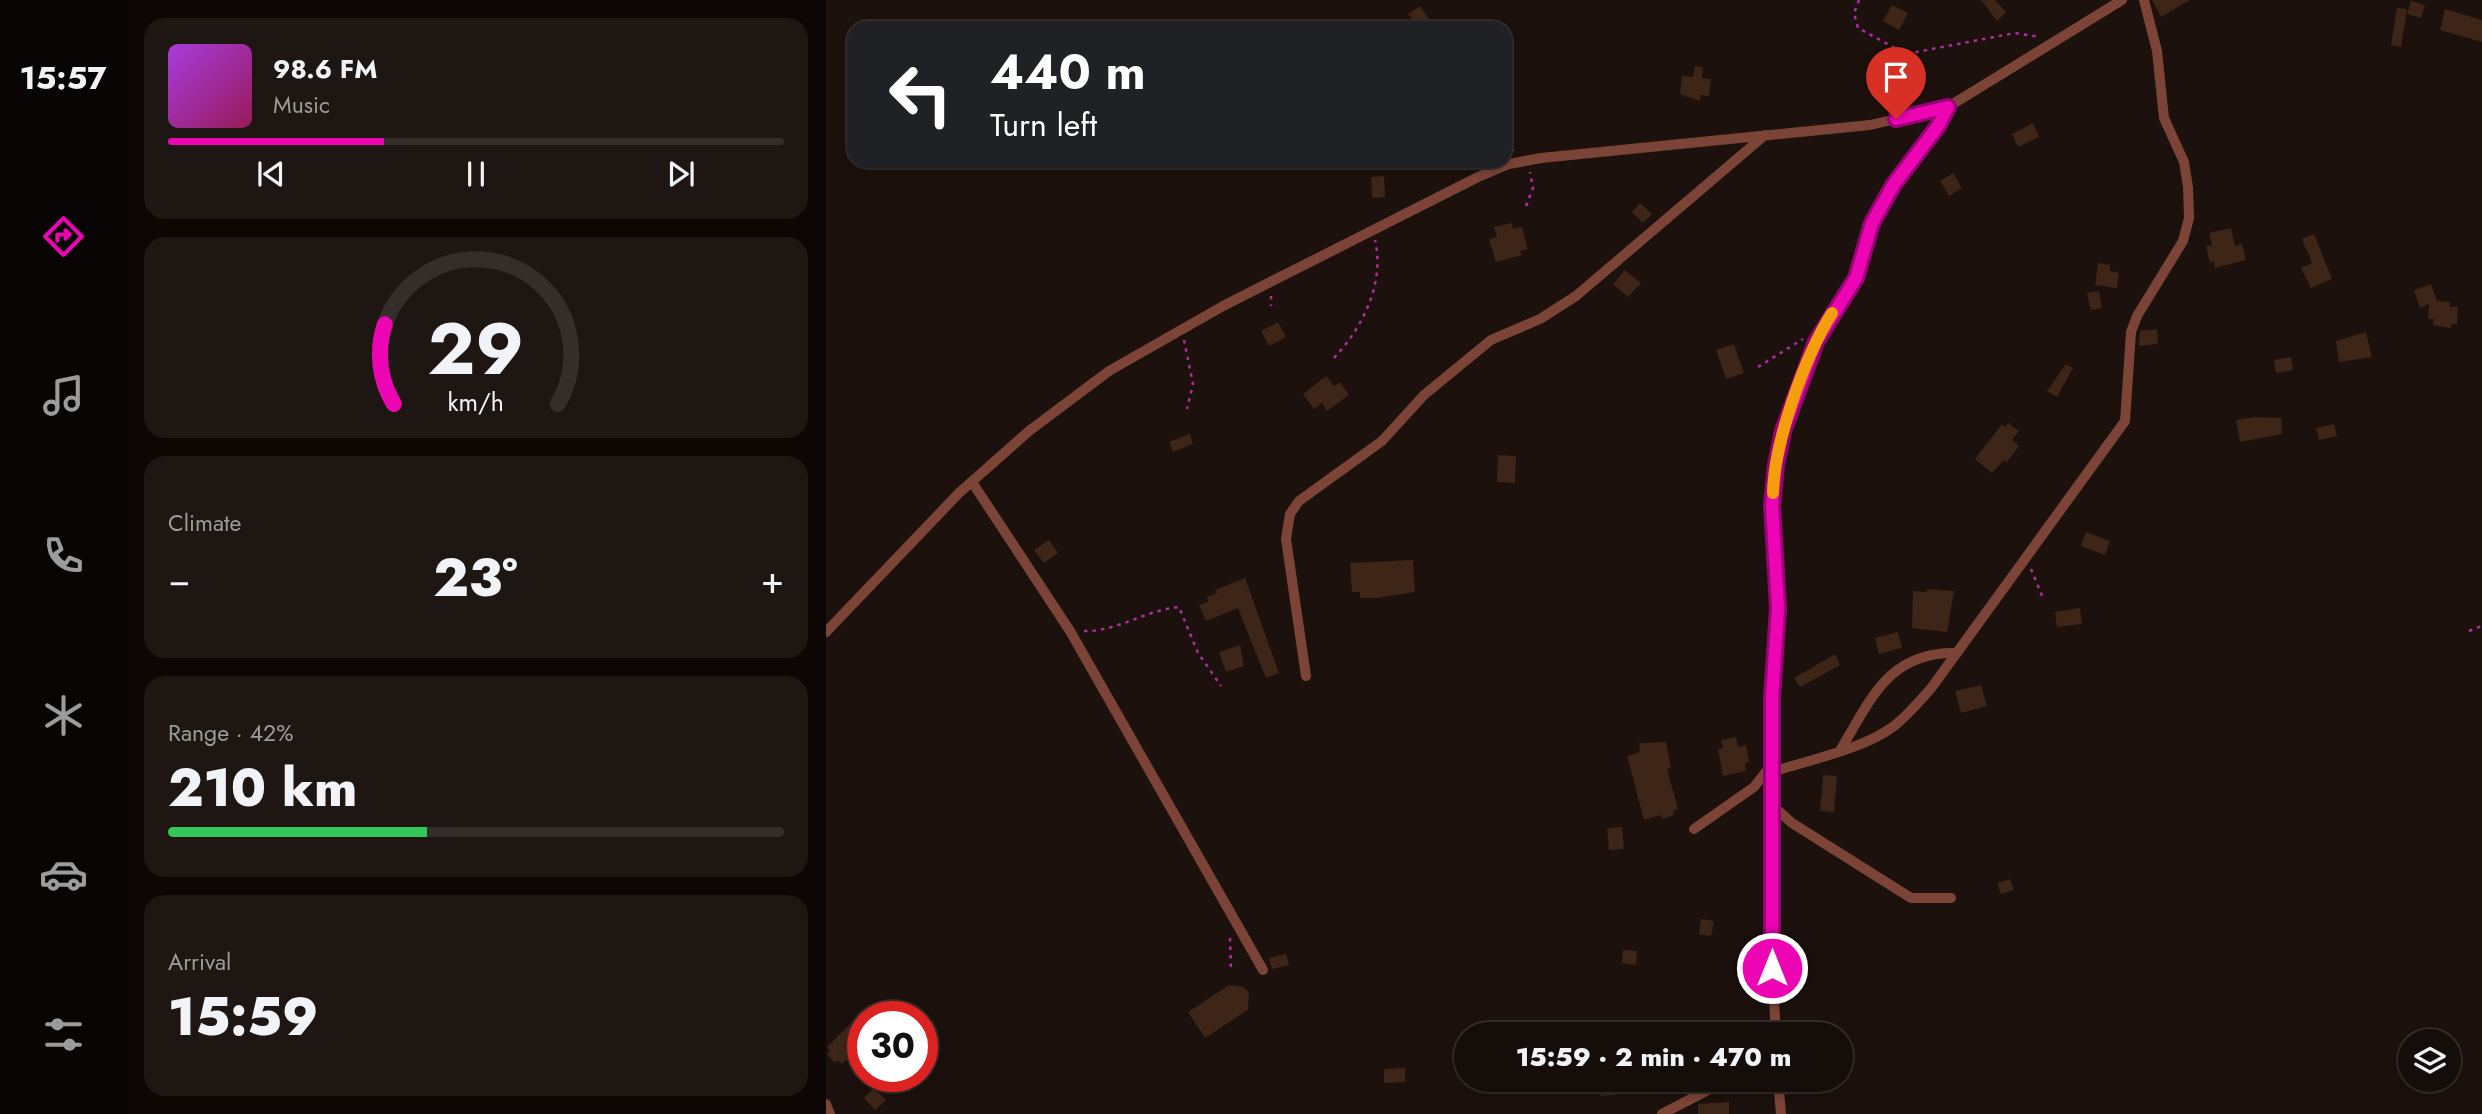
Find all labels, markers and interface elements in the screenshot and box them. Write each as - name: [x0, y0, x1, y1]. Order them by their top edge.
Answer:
- text: 440 m: [990, 37, 1146, 107]
- pin: [1866, 47, 1926, 119]
- icon: left: [875, 49, 966, 140]
- text: 98.6 FM: [273, 50, 377, 88]
- text: 15:57: [19, 55, 107, 101]
- icon: arrive: [1877, 58, 1915, 96]
- text: Music: [273, 88, 330, 122]
- text: Turn left: [990, 102, 1097, 148]
- icon: previous: [252, 155, 290, 193]
- icon: pause: [457, 155, 495, 193]
- icon: next: [662, 155, 700, 193]
- icon: directions: [39, 212, 88, 261]
- text: 29: [428, 296, 524, 401]
- icon: music: [39, 371, 88, 420]
- text: km/h: [448, 384, 504, 420]
- text: Climate: [168, 506, 241, 540]
- icon: phone: [39, 531, 88, 580]
- text: 23°: [433, 540, 518, 616]
- text: −: [168, 552, 190, 607]
- text: +: [761, 552, 784, 607]
- icon: climate: [39, 691, 88, 740]
- text: Range · 42%: [168, 716, 293, 750]
- text: 210 km: [168, 750, 357, 826]
- icon: car: [39, 850, 88, 899]
- position arrow: [1735, 931, 1809, 1005]
- text: Arrival: [168, 945, 231, 979]
- text: 15:59: [168, 979, 318, 1055]
- speed limit sign: 30: [847, 1001, 938, 1092]
- icon: filters: [39, 1010, 88, 1059]
- map controls: [2398, 1029, 2461, 1092]
- button: layers: [2398, 1029, 2461, 1092]
- text: 15:59 · 2 min · 470 m: [1516, 1038, 1791, 1076]

